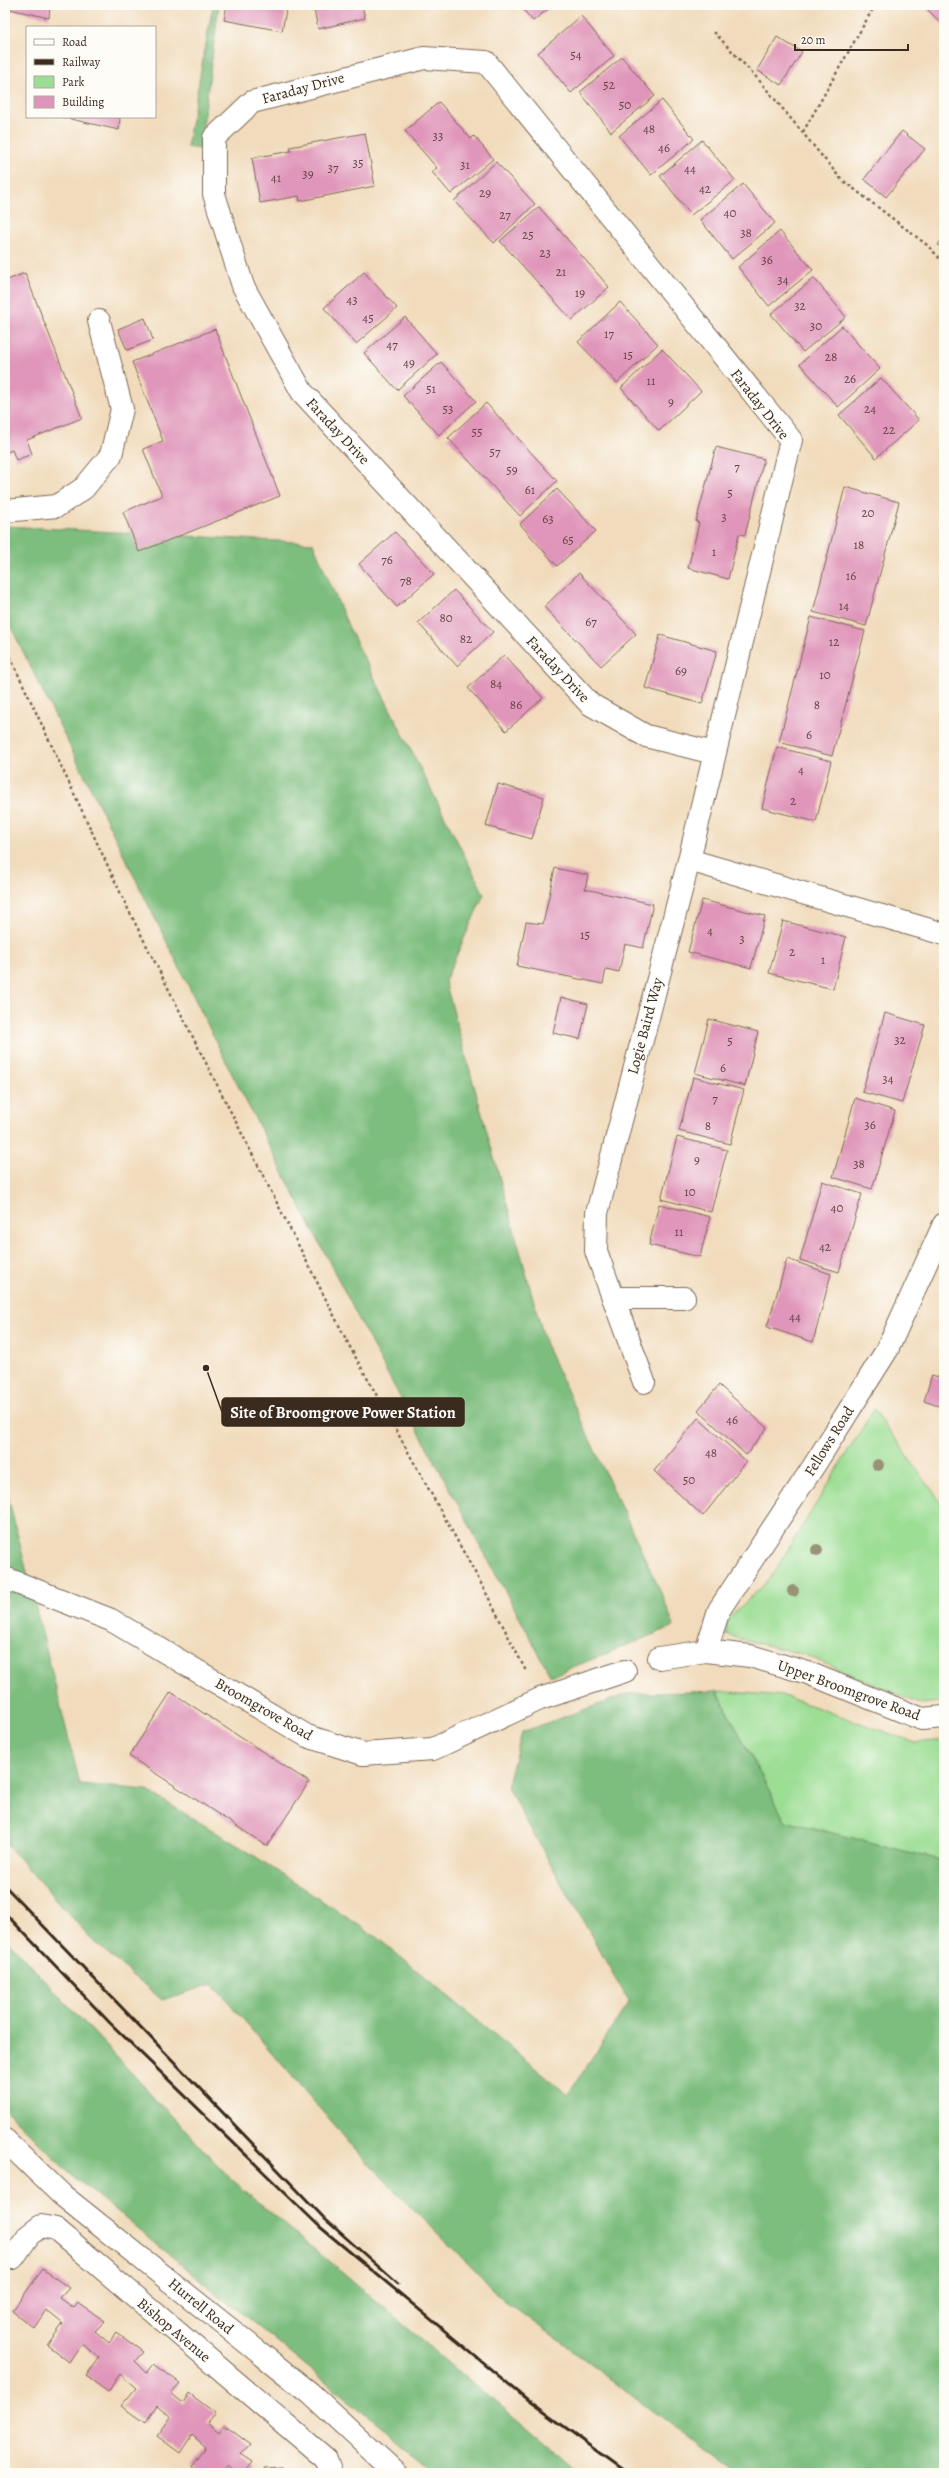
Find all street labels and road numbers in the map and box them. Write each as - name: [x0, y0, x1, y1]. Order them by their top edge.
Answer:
- street label: Faraday Drive: [259, 67, 347, 109]
- street label: Faraday Drive: [726, 364, 794, 444]
- street label: Faraday Drive: [302, 393, 374, 469]
- street label: Faraday Drive: [522, 631, 594, 707]
- street label: Logie Baird Way: [622, 975, 668, 1077]
- street label: Fellows Road: [800, 1401, 859, 1480]
- street label: Upper Broomgrove Road: [775, 1655, 924, 1725]
- street label: Broomgrove Road: [212, 1673, 317, 1746]
- street label: Hurrell Road: [164, 2273, 239, 2339]
- street label: Bishop Avenue: [133, 2293, 215, 2367]

